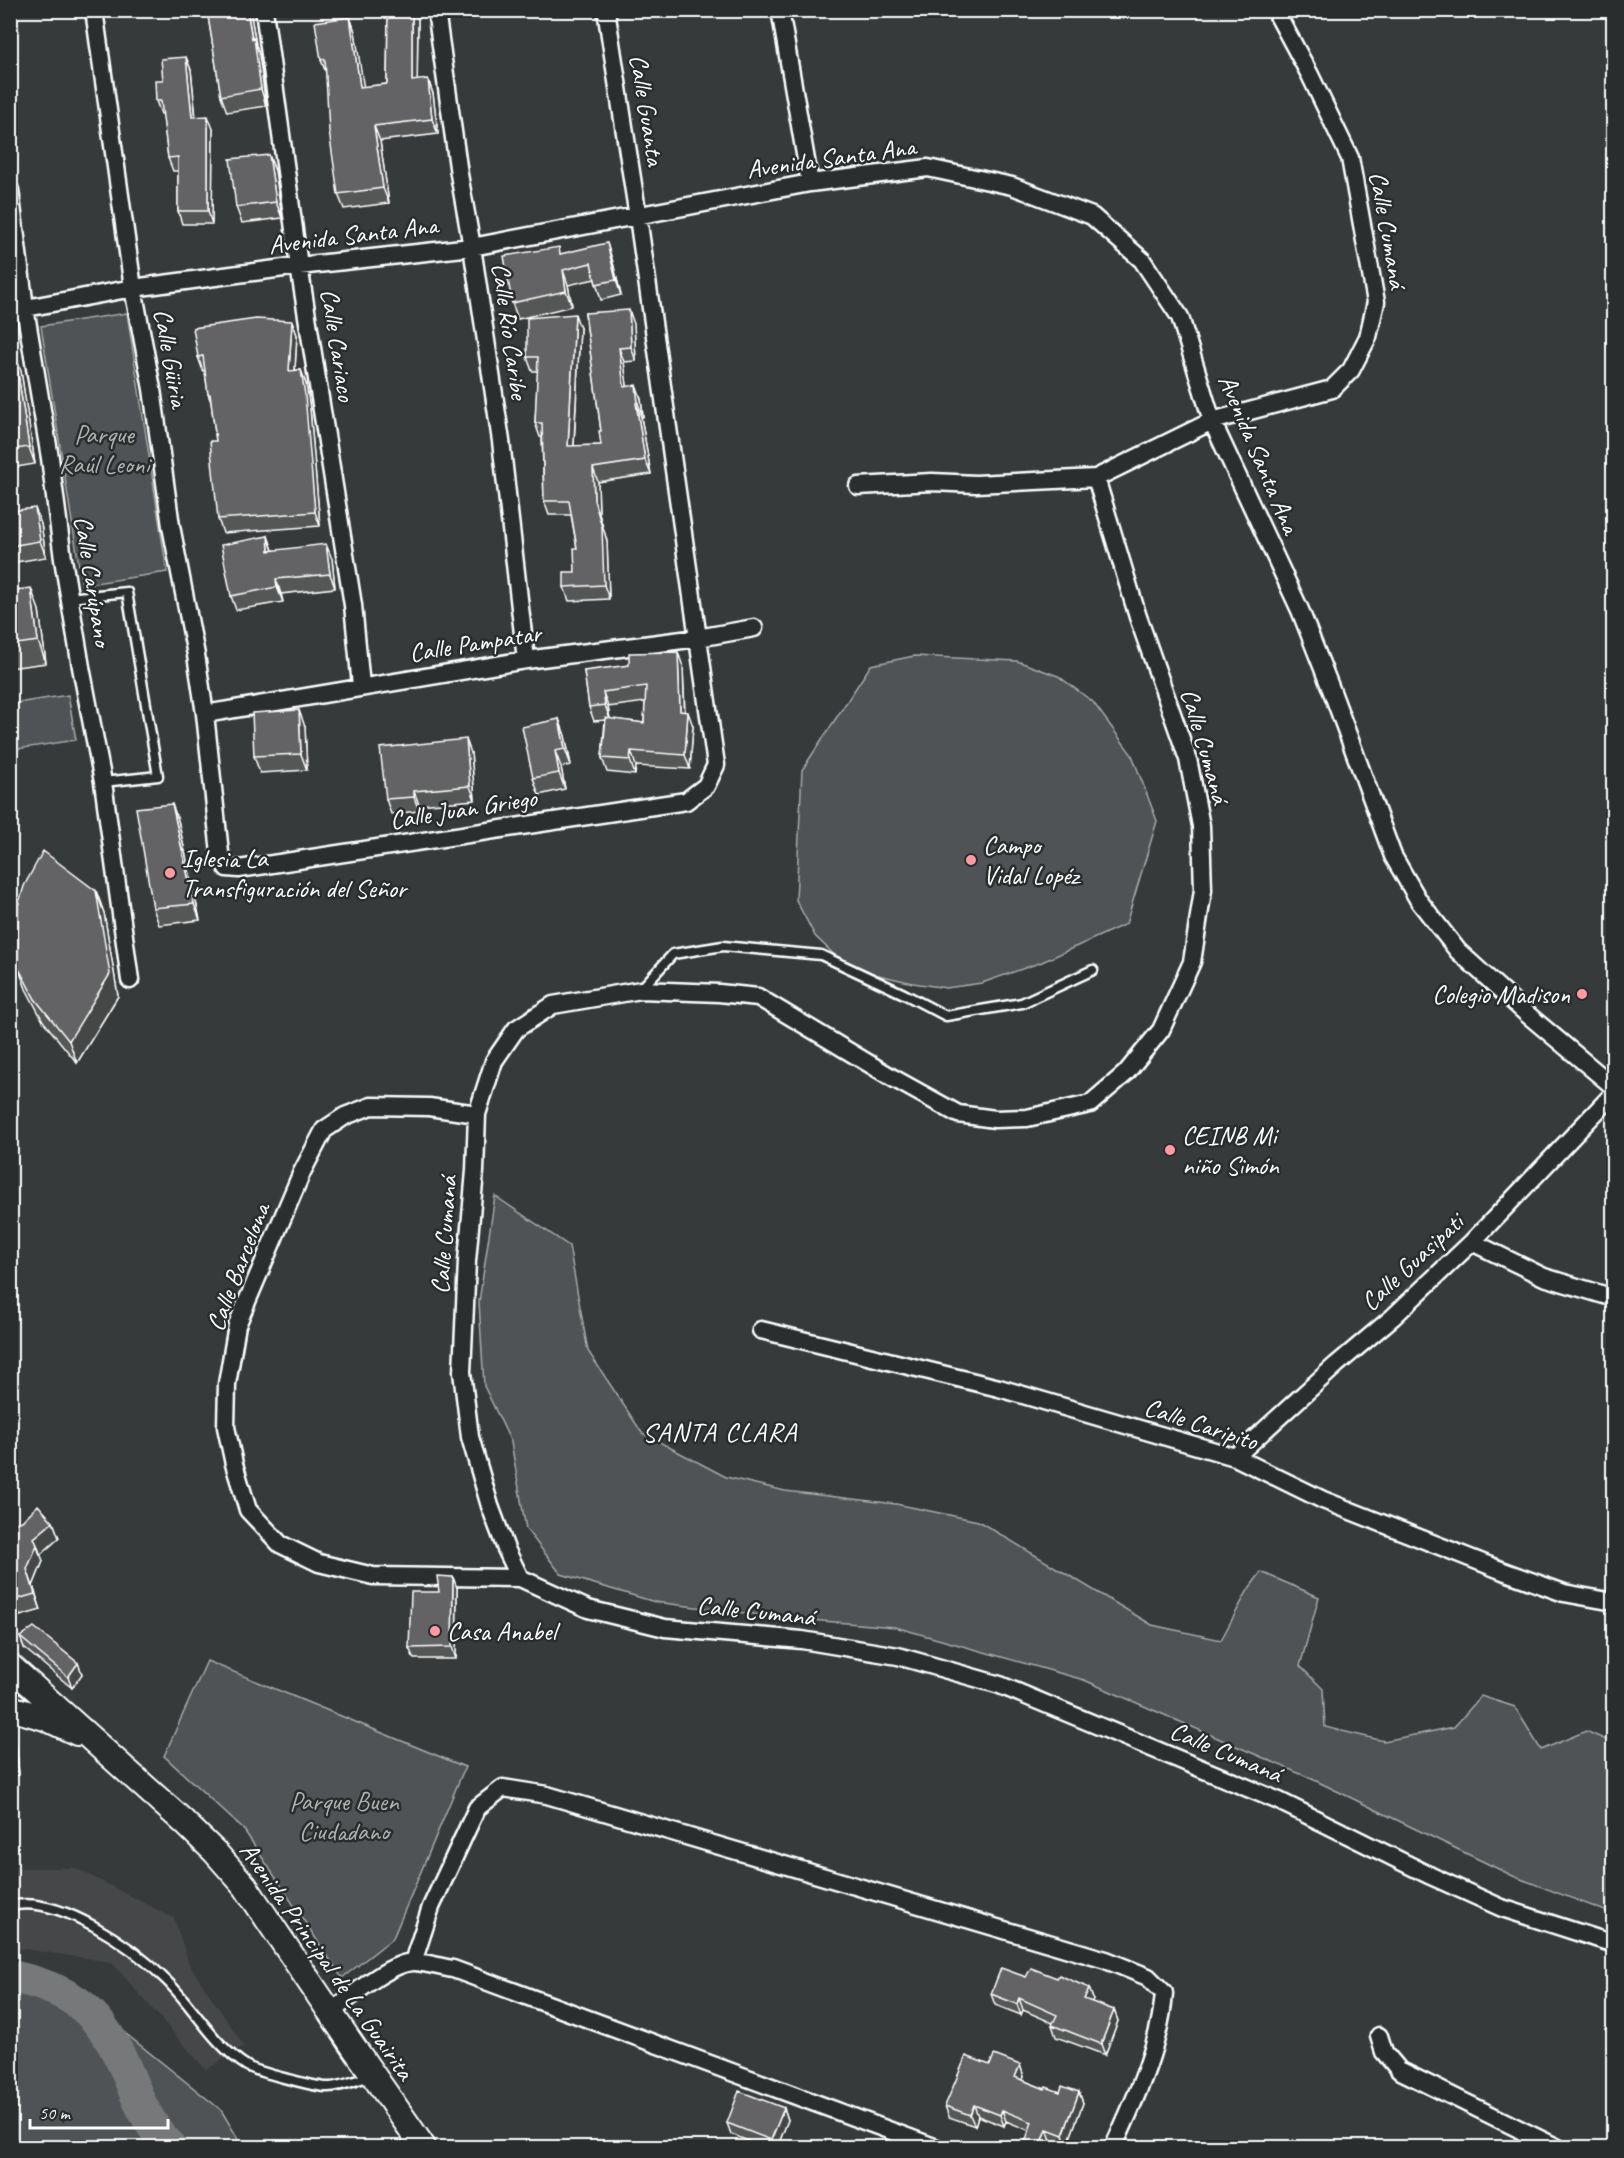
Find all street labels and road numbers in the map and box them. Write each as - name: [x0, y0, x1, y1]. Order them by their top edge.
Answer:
- street label: Calle Guanta: [622, 52, 672, 169]
- street label: Avenida Santa Ana: [745, 130, 920, 186]
- street label: Calle Cumaná: [1361, 169, 1415, 294]
- street label: Avenida Santa Ana: [267, 208, 442, 262]
- street label: Calle Río Caribe: [484, 261, 536, 404]
- street label: Calle Cariaco: [313, 286, 363, 405]
- street label: Calle Güiria: [146, 306, 196, 412]
- street label: Avenida Santa Ana: [1211, 369, 1308, 541]
- street label: Calle Carúpano: [66, 514, 120, 651]
- street label: Calle Pampatar: [407, 616, 546, 670]
- street label: Calle Cumaná: [1173, 685, 1238, 810]
- street label: Calle Juan Griego: [387, 781, 541, 837]
- street label: Calle Cumaná: [423, 1172, 465, 1295]
- street label: Calle Barcelona: [199, 1196, 278, 1336]
- street label: Calle Guasipati: [1354, 1204, 1473, 1318]
- street label: Calle Caripito: [1140, 1390, 1263, 1458]
- street label: Calle Cumaná: [695, 1588, 819, 1634]
- street label: Calle Cumaná: [1165, 1714, 1289, 1791]
- street label: Avenida Principal de La Guairita: [232, 1836, 423, 2088]

